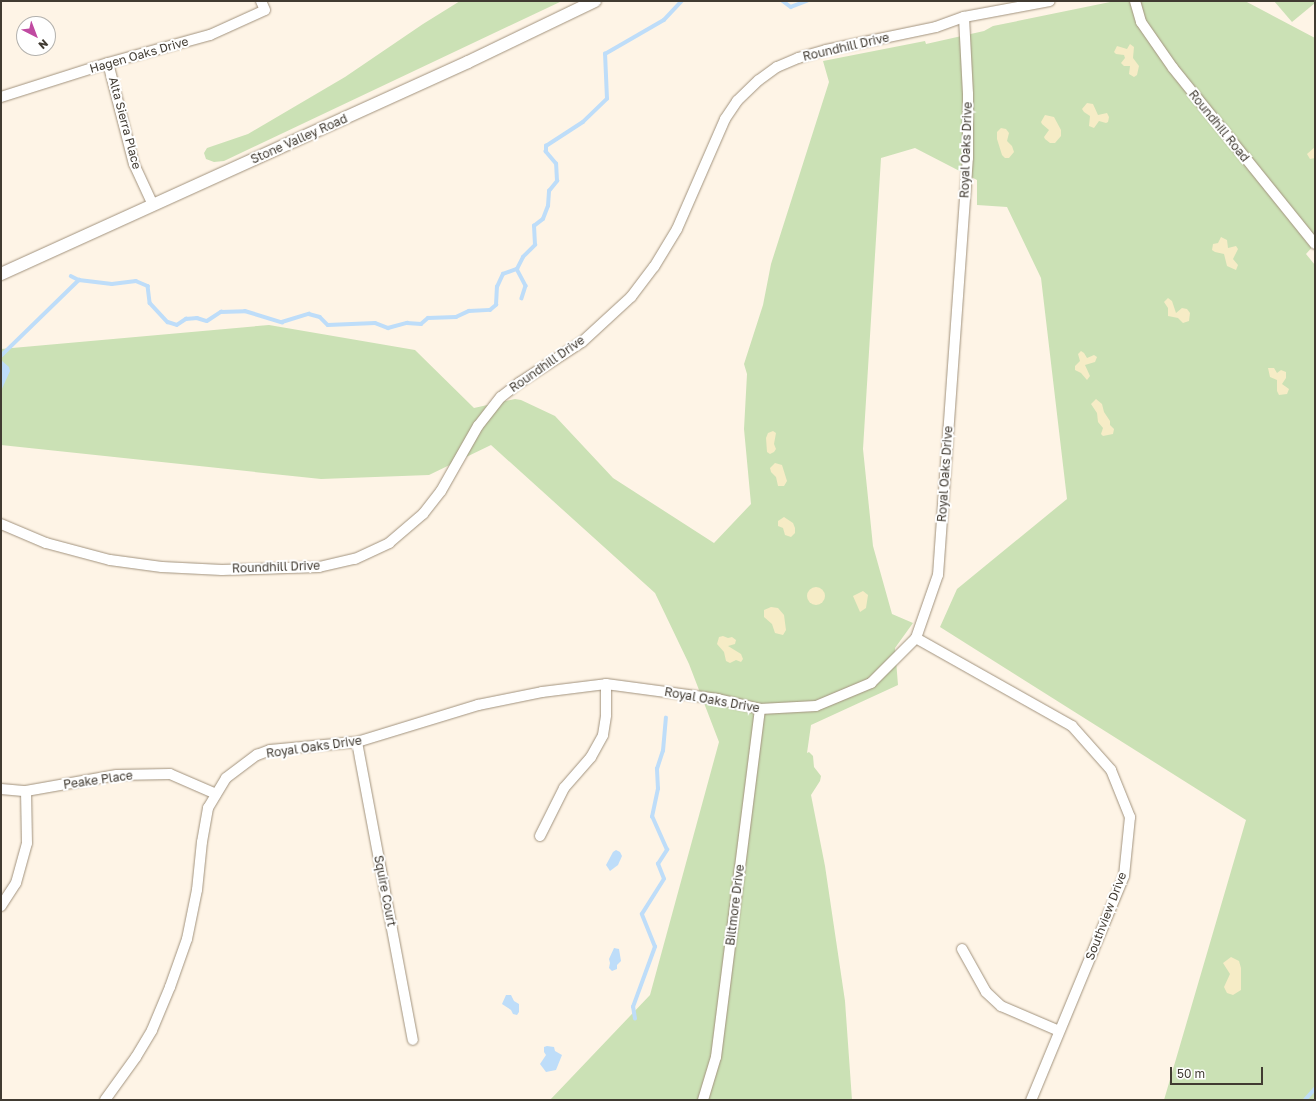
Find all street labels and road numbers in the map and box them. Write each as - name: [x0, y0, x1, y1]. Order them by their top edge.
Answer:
- street label: Roundhill Drive: [801, 30, 891, 64]
- street label: Hagen Oaks Drive: [88, 34, 190, 76]
- street label: Alta Sierra Place: [106, 75, 144, 171]
- street label: Roundhill Road: [1186, 87, 1252, 165]
- street label: Royal Oaks Drive: [957, 102, 975, 198]
- street label: Stone Valley Road: [248, 111, 350, 167]
- street label: Roundhill Drive: [507, 333, 587, 395]
- street label: Royal Oaks Drive: [934, 425, 956, 523]
- street label: Roundhill Drive: [232, 558, 320, 576]
- street label: Royal Oaks Drive: [663, 685, 761, 715]
- street label: Royal Oaks Drive: [265, 733, 363, 761]
- street label: Peake Place: [62, 768, 134, 792]
- street label: Squire Court: [371, 854, 399, 928]
- street label: Biltmore Drive: [723, 864, 747, 946]
- street label: Southview Drive: [1083, 870, 1129, 962]

